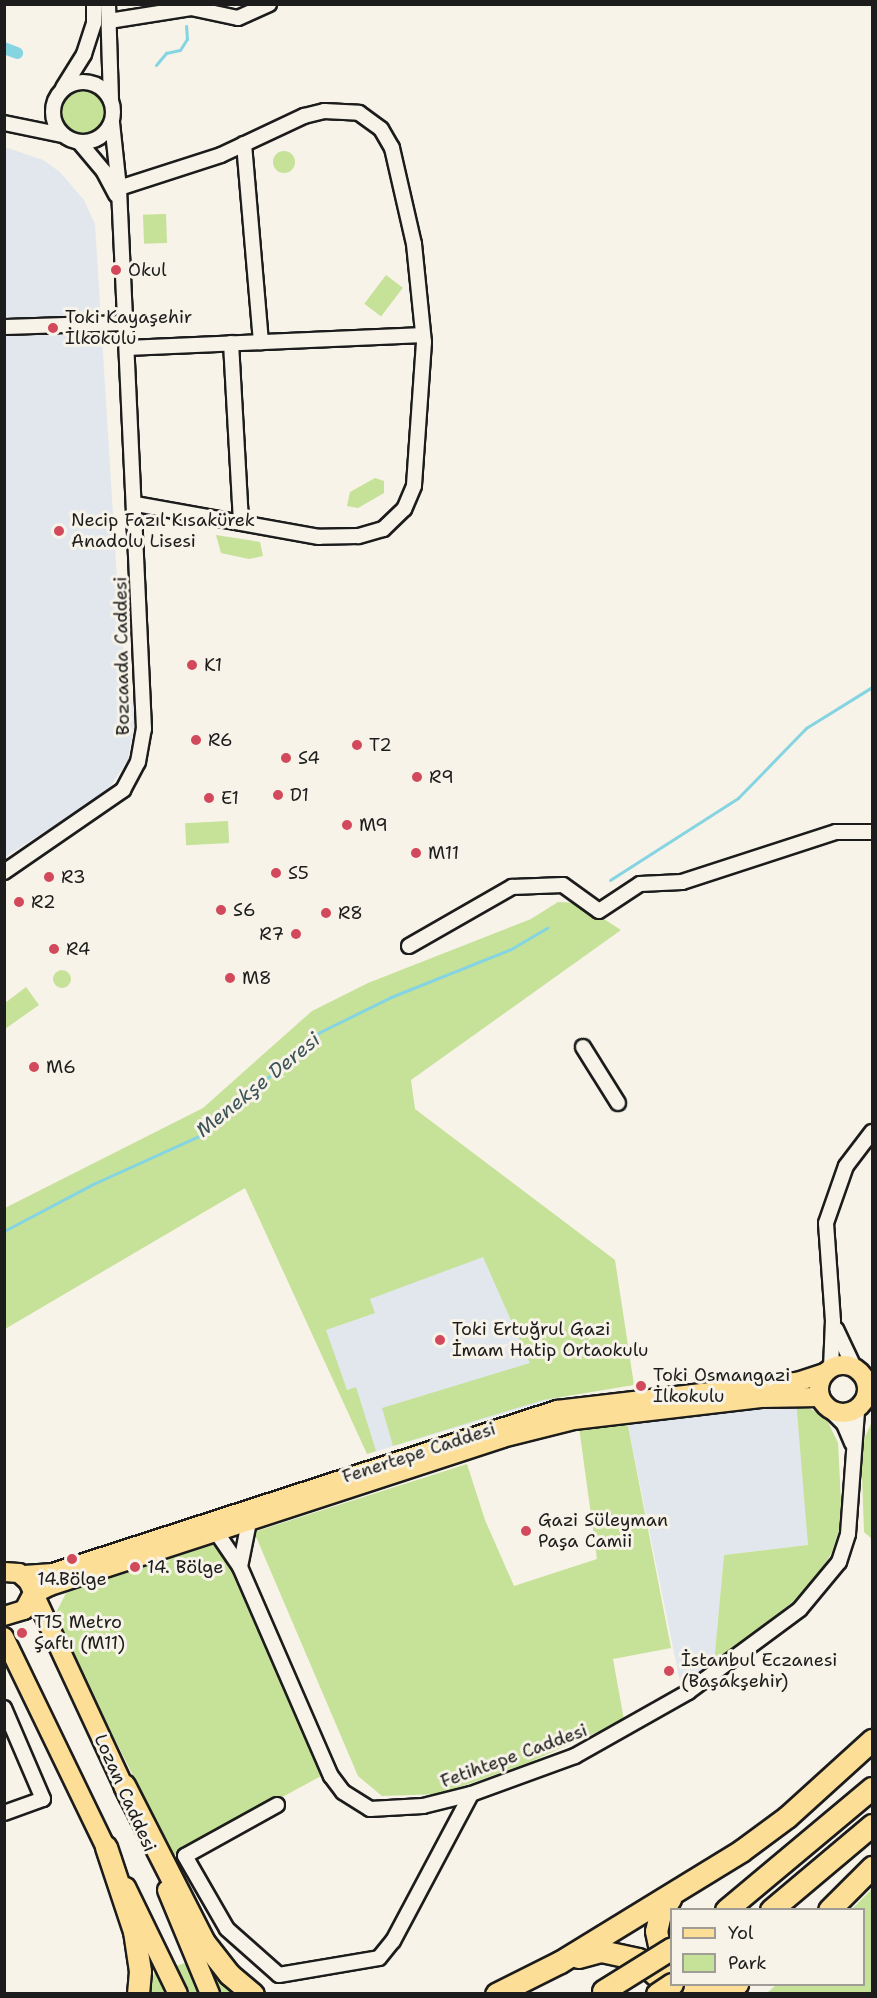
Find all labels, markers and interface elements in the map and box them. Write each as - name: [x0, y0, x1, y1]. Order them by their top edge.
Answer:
- place label: Okul: [128, 259, 167, 281]
- marker: Okul: [109, 263, 123, 277]
- place label: Toki Kayaşehir İlkokulu: [65, 307, 192, 350]
- marker: Toki Kayaşehir İlkokulu: [46, 321, 60, 335]
- place label: Necip Fazıl Kısakürek Anadolu Lisesi: [71, 510, 255, 552]
- marker: Necip Fazıl Kısakürek Anadolu Lisesi: [52, 524, 66, 538]
- street label: Bozcaada Caddesi: [110, 576, 134, 736]
- place label: K1: [204, 654, 222, 676]
- marker: K1: [185, 658, 199, 672]
- place label: R6: [208, 729, 233, 751]
- marker: R6: [189, 733, 203, 747]
- place label: T2: [369, 734, 392, 756]
- marker: T2: [350, 738, 364, 752]
- place label: S4: [298, 747, 320, 769]
- marker: S4: [279, 751, 293, 765]
- place label: R9: [429, 766, 454, 788]
- marker: R9: [410, 770, 424, 784]
- place label: D1: [290, 784, 309, 806]
- place label: E1: [221, 787, 239, 809]
- marker: D1: [271, 788, 285, 802]
- marker: E1: [202, 791, 216, 805]
- place label: M9: [359, 814, 388, 836]
- marker: M9: [340, 818, 354, 832]
- place label: M11: [428, 842, 459, 864]
- marker: M11: [409, 846, 423, 860]
- place label: S5: [288, 862, 309, 884]
- place label: R3: [61, 866, 86, 888]
- marker: S5: [269, 866, 283, 880]
- marker: R3: [42, 870, 56, 884]
- place label: R2: [31, 891, 56, 913]
- marker: R2: [12, 895, 26, 909]
- place label: S6: [233, 899, 256, 921]
- place label: R8: [338, 902, 363, 924]
- marker: S6: [214, 903, 228, 917]
- marker: R8: [319, 906, 333, 920]
- place label: R7: [259, 923, 284, 945]
- marker: R7: [289, 927, 303, 941]
- place label: R4: [66, 938, 90, 960]
- marker: R4: [47, 942, 61, 956]
- place label: M8: [242, 967, 272, 989]
- marker: M8: [223, 971, 237, 985]
- water label: Menekşe Deresi: [191, 1028, 325, 1142]
- place label: M6: [46, 1056, 76, 1078]
- marker: M6: [27, 1060, 41, 1074]
- place label: Toki Ertuğrul Gazi İmam Hatip Ortaokulu: [452, 1319, 648, 1362]
- marker: Toki Ertuğrul Gazi İmam Hatip Ortaokulu: [433, 1333, 447, 1347]
- place label: Toki Osmangazi İlkokulu: [653, 1365, 790, 1408]
- marker: Toki Osmangazi İlkokulu: [634, 1379, 648, 1393]
- street label: Fenertepe Caddesi: [340, 1418, 498, 1488]
- place label: Gazi Süleyman Paşa Camii: [538, 1510, 668, 1552]
- marker: Gazi Süleyman Paşa Camii: [519, 1524, 533, 1538]
- marker: 14.Bölge: [65, 1552, 79, 1566]
- place label: 14. Bölge: [147, 1556, 223, 1578]
- marker: 14. Bölge: [128, 1560, 142, 1574]
- place label: 14.Bölge: [37, 1568, 107, 1590]
- place label: T15 Metro Şaftı (M11): [34, 1612, 125, 1654]
- marker: T15 Metro Şaftı (M11): [15, 1626, 29, 1640]
- place label: İstanbul Eczanesi (Başakşehir): [681, 1650, 837, 1692]
- marker: İstanbul Eczanesi (Başakşehir): [662, 1664, 676, 1678]
- street label: Fetihtepe Caddesi: [438, 1719, 590, 1793]
- street label: Lozan Caddesi: [89, 1731, 161, 1855]
- legend: [670, 1908, 865, 1986]
- text: Yol: [728, 1921, 753, 1945]
- text: Park: [728, 1951, 767, 1975]

